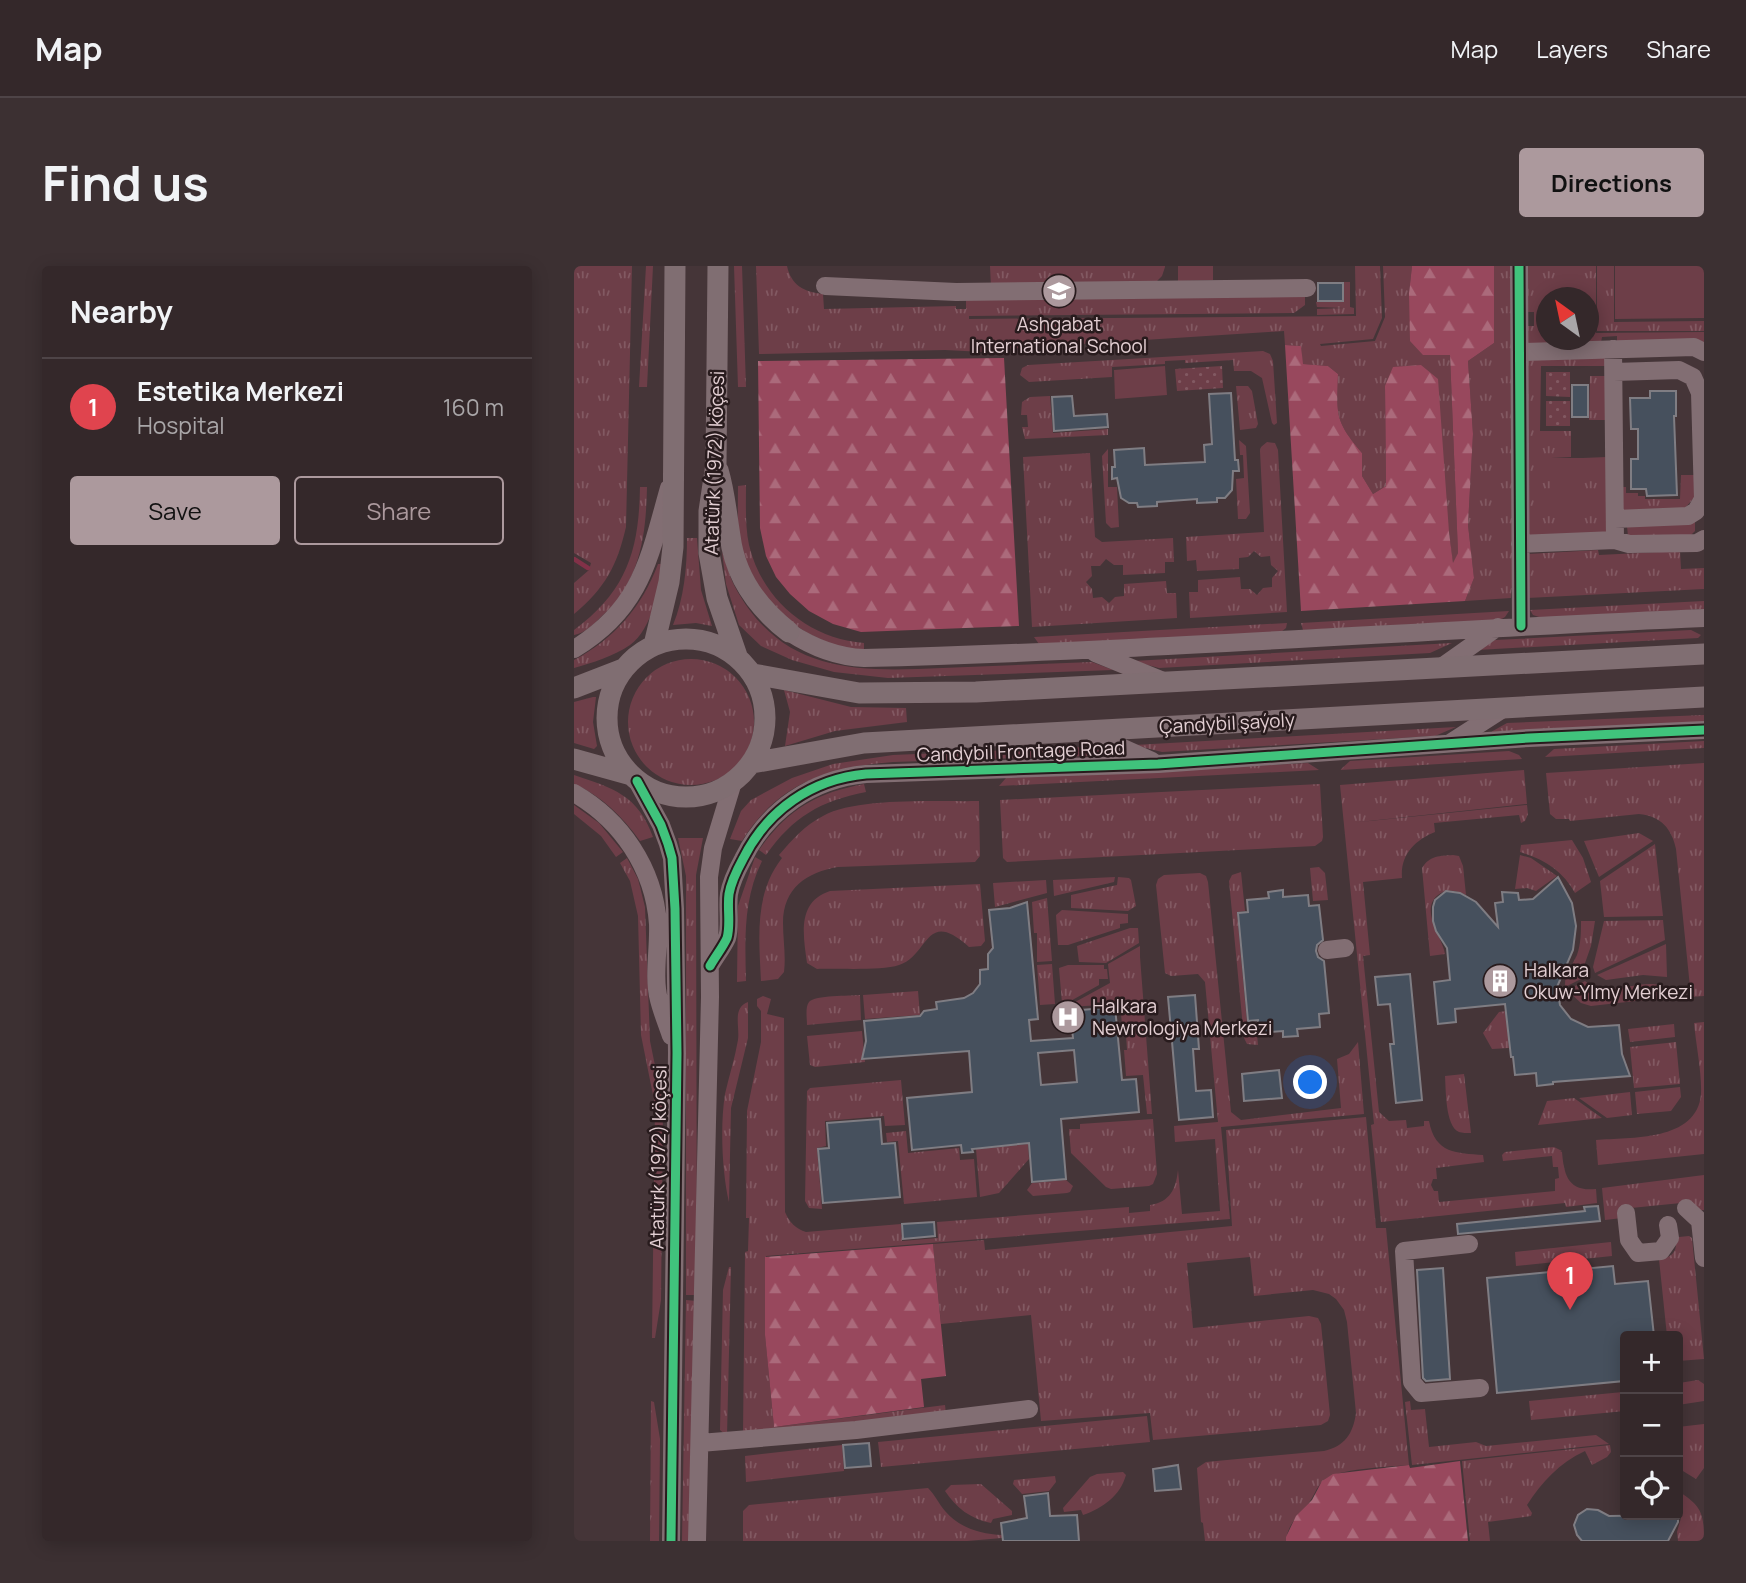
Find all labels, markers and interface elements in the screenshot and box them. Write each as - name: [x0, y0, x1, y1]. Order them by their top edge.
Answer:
- text: Map: [35, 26, 103, 71]
- text: Map: [1451, 32, 1498, 65]
- text: Layers: [1536, 32, 1608, 65]
- text: Share: [1646, 32, 1711, 65]
- button: Directions: [1519, 148, 1704, 217]
- text: Find us: [42, 149, 209, 216]
- school or university icon: Ashgabat International School: [1040, 272, 1078, 310]
- north arrow: [1536, 287, 1599, 350]
- text: Nearby: [70, 291, 173, 332]
- place label: Ashgabat International School: [971, 311, 1147, 359]
- street label: Atatürk (1972) köçesi: [698, 370, 730, 556]
- text: Estetika Merkezi: [137, 373, 344, 409]
- text: 1: [88, 391, 98, 423]
- text: 160 m: [443, 391, 504, 423]
- text: Hospital: [137, 409, 225, 441]
- button: Save: [70, 476, 280, 545]
- button: Share: [294, 476, 504, 545]
- street label: Çandybil şaýoly: [1158, 706, 1296, 740]
- street label: Candybil Frontage Road: [916, 734, 1126, 768]
- place label: Halkara Okuw-Ylmy Merkezi: [1524, 957, 1693, 1005]
- building icon: Halkara Okuw-Ylmy Merkezi: [1481, 962, 1519, 1000]
- place label: Halkara Newrologiya Merkezi: [1092, 993, 1272, 1041]
- hospital icon: Halkara Newrologiya Merkezi: [1049, 998, 1087, 1036]
- street label: Atatürk (1972) köçesi: [643, 1065, 673, 1249]
- your location: [1293, 1065, 1327, 1099]
- pin: 1: [1547, 1252, 1593, 1310]
- map controls: [1620, 1331, 1683, 1520]
- button: +: [1620, 1331, 1683, 1394]
- button: −: [1620, 1394, 1683, 1457]
- button: locate: [1620, 1457, 1683, 1520]

